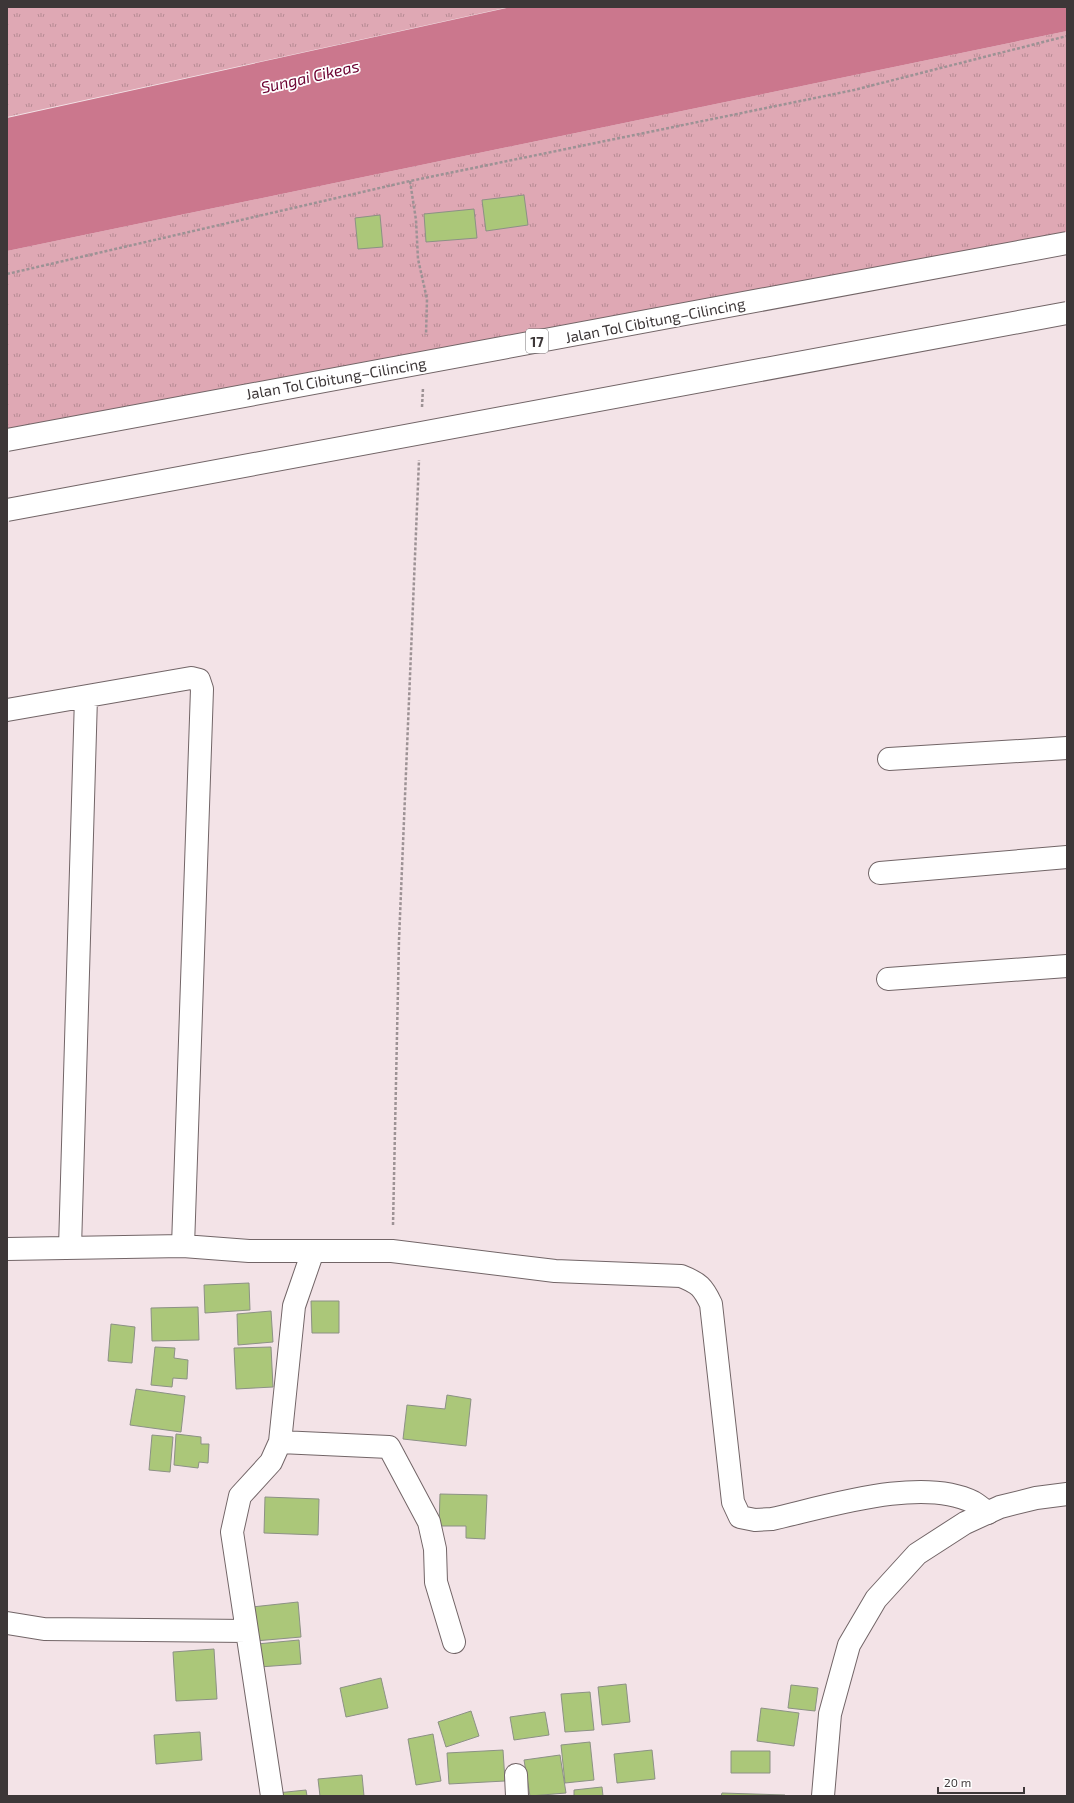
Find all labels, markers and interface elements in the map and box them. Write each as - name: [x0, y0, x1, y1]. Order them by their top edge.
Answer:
- water label: Sungai Cikeas: [259, 55, 361, 97]
- street label: Jalan Tol Cibitung–Cilincing: [564, 294, 747, 346]
- road number: 17: [526, 329, 548, 353]
- street label: Jalan Tol Cibitung–Cilincing: [244, 353, 428, 403]
- scale bar: [938, 1769, 1024, 1795]
- text: 20 m: [944, 1775, 971, 1789]

